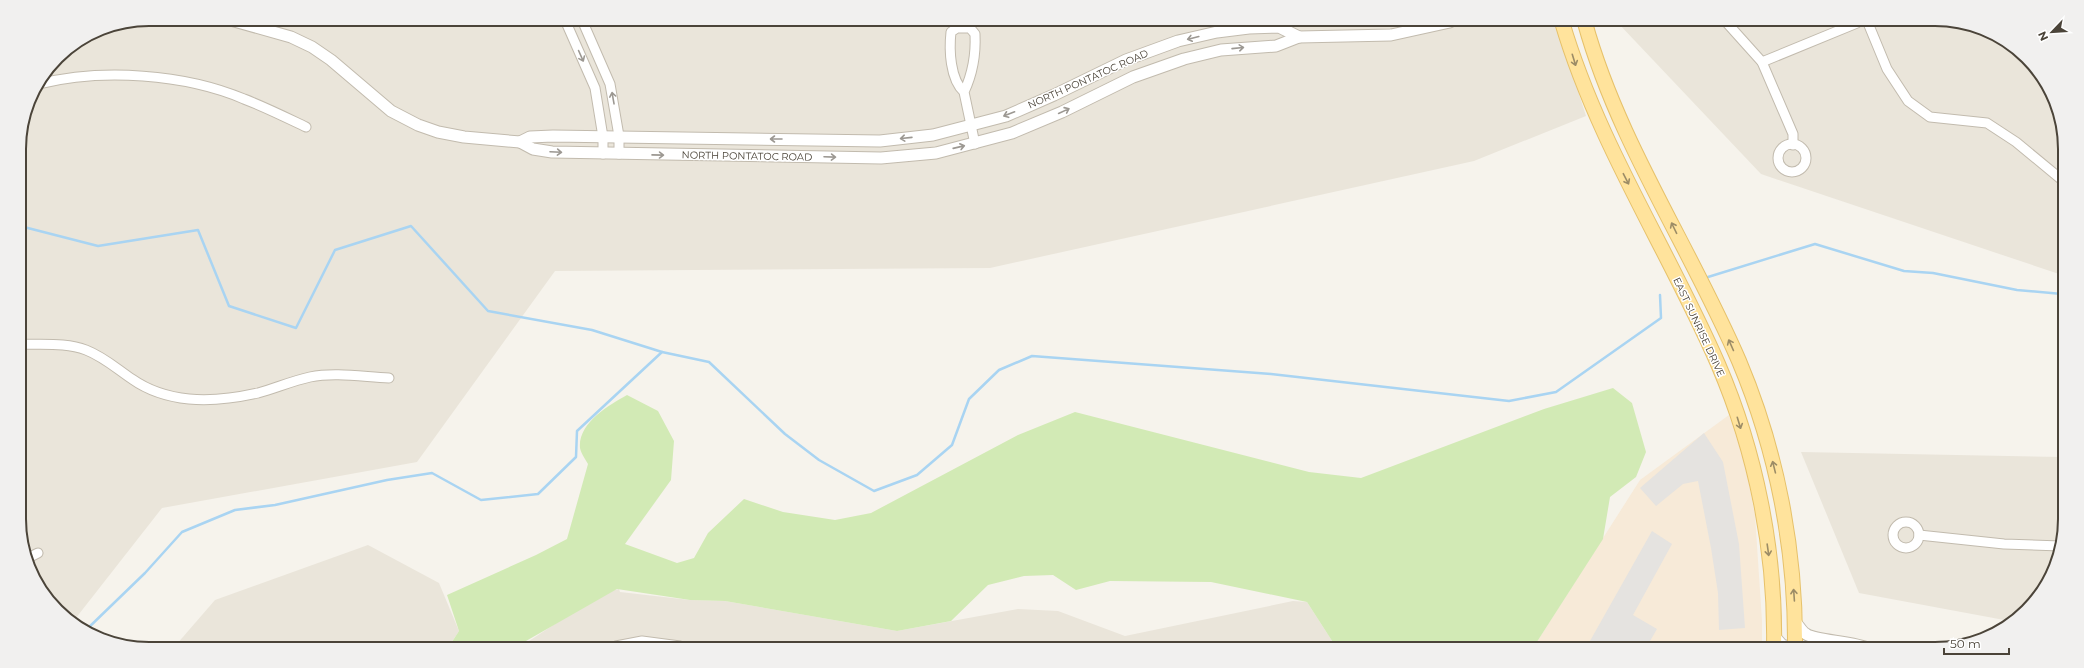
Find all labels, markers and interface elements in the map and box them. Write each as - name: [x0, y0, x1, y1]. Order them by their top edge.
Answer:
- north arrow: [2032, 12, 2072, 52]
- text: N: [2035, 29, 2051, 43]
- one-way arrow: [1187, 34, 1200, 42]
- one-way arrow: [1231, 44, 1244, 52]
- street label: NORTH PONTATOC ROAD: [1026, 46, 1150, 112]
- one-way arrow: [578, 49, 585, 61]
- one-way arrow: [1571, 53, 1578, 66]
- one-way arrow: [608, 92, 616, 105]
- one-way arrow: [1058, 107, 1070, 114]
- one-way arrow: [1003, 111, 1015, 119]
- one-way arrow: [900, 134, 913, 142]
- one-way arrow: [770, 135, 783, 143]
- one-way arrow: [952, 143, 965, 151]
- one-way arrow: [549, 148, 562, 156]
- street label: NORTH PONTATOC ROAD: [682, 148, 812, 164]
- one-way arrow: [651, 151, 664, 159]
- one-way arrow: [823, 153, 836, 161]
- one-way arrow: [1623, 173, 1630, 185]
- one-way arrow: [1670, 222, 1677, 234]
- street label: EAST SUNRISE DRIVE: [1670, 275, 1728, 379]
- one-way arrow: [1727, 339, 1734, 351]
- one-way arrow: [1736, 417, 1743, 430]
- one-way arrow: [1769, 461, 1777, 474]
- one-way arrow: [1764, 543, 1772, 556]
- one-way arrow: [1790, 589, 1797, 602]
- scale bar: [1944, 630, 2009, 656]
- text: 50 m: [1950, 636, 1981, 651]

